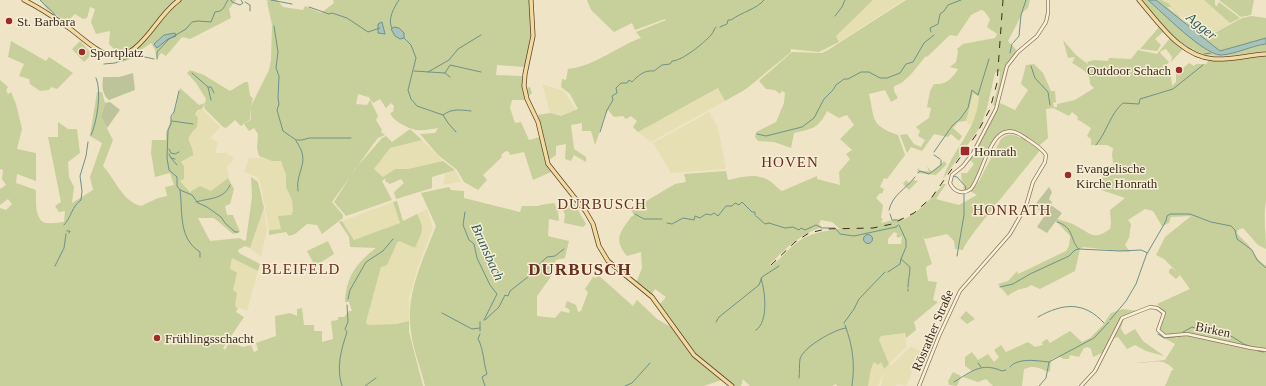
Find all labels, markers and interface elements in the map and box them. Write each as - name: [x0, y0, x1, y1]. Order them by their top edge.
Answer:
- water label: Agger: [1183, 9, 1220, 43]
- place label: St. Barbara: [17, 14, 76, 29]
- marker: St. Barbara: [4, 16, 14, 26]
- place label: Sportplatz: [90, 45, 144, 60]
- marker: Sportplatz: [77, 47, 87, 57]
- place label: Outdoor Schach: [1087, 63, 1171, 78]
- marker: Outdoor Schach: [1174, 65, 1184, 75]
- place label: Honrath: [974, 144, 1017, 159]
- marker: Honrath: [959, 145, 971, 157]
- district label: HOVEN: [761, 154, 819, 170]
- place label: Evangelische Kirche Honrath: [1076, 161, 1158, 191]
- marker: Evangelische Kirche Honrath: [1063, 170, 1073, 180]
- district label: DURBUSCH: [557, 196, 647, 212]
- district label: HONRATH: [973, 202, 1051, 218]
- water label: Brunsbach: [468, 221, 507, 283]
- district label: DURBUSCH: [528, 260, 632, 279]
- district label: BLEIFELD: [262, 261, 340, 277]
- street label: Rösrather Straße: [909, 287, 956, 373]
- street label: Birken: [1194, 318, 1232, 341]
- place label: Frühlingsschacht: [165, 331, 254, 346]
- marker: Frühlingsschacht: [152, 333, 162, 343]

